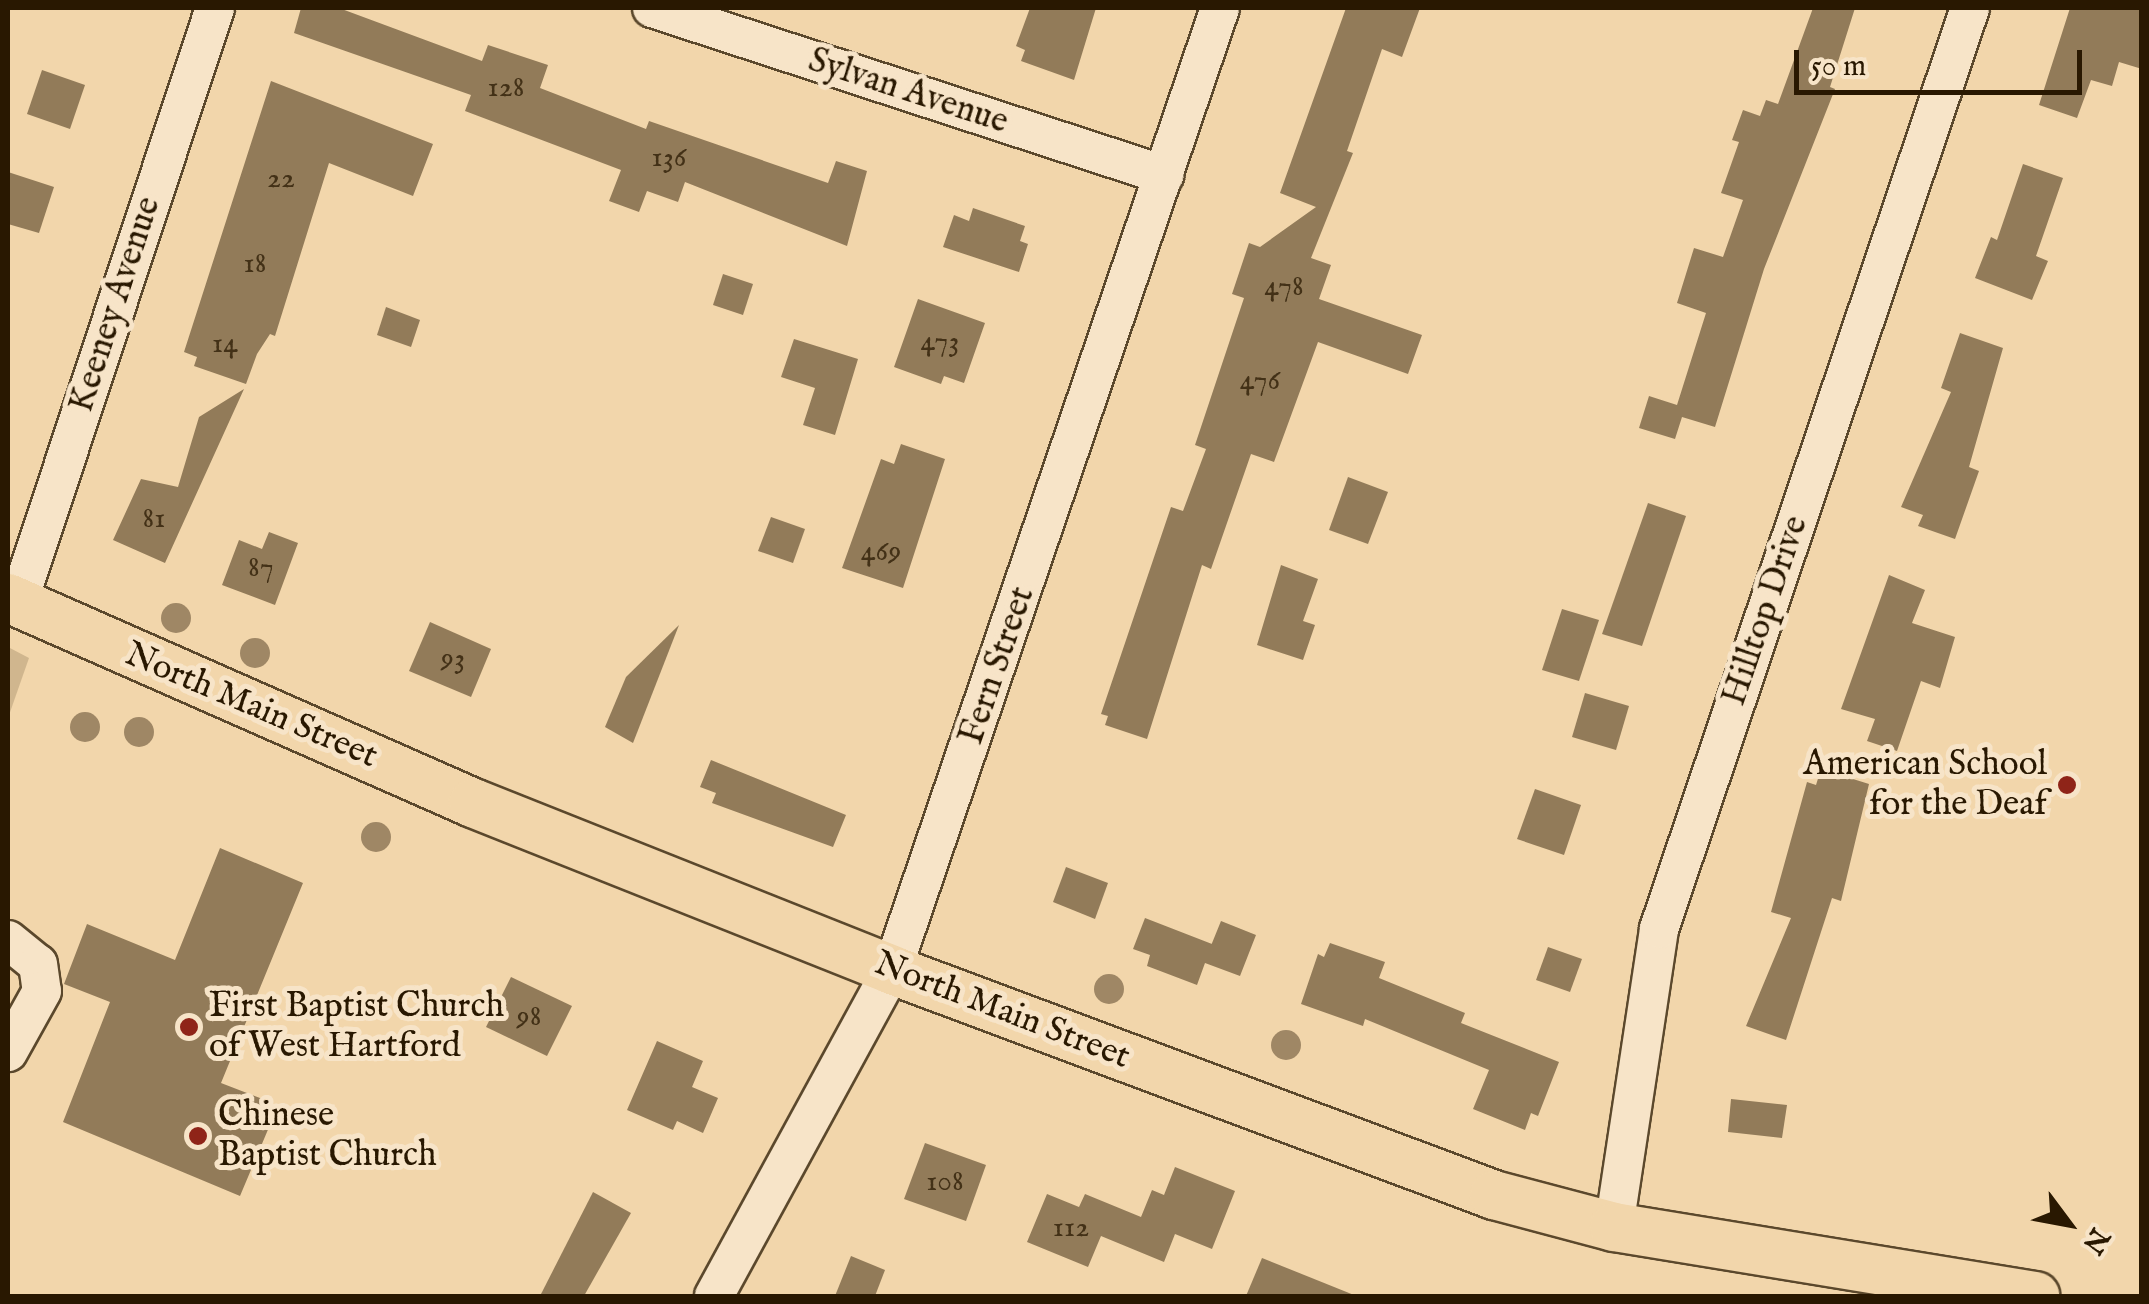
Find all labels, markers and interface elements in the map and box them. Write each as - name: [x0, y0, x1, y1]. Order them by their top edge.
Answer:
- scale bar: [1799, 30, 2086, 92]
- street label: Sylvan Avenue: [803, 40, 1013, 144]
- text: 50 m: [1811, 48, 1866, 86]
- house number: 128: [487, 70, 525, 106]
- house number: 136: [651, 140, 687, 176]
- house number: 22: [267, 161, 295, 197]
- street label: Keeney Avenue: [61, 192, 171, 418]
- house number: 18: [244, 246, 266, 282]
- house number: 478: [1264, 269, 1304, 305]
- house number: 473: [920, 324, 960, 360]
- house number: 14: [212, 326, 238, 362]
- house number: 476: [1240, 363, 1280, 399]
- house number: 81: [143, 501, 165, 537]
- street label: Hilltop Drive: [1714, 511, 1818, 711]
- house number: 469: [861, 534, 901, 570]
- house number: 87: [248, 550, 274, 586]
- street label: Fern Street: [951, 582, 1045, 750]
- street label: North Main Street: [119, 634, 383, 778]
- house number: 93: [441, 641, 465, 677]
- place label: American School for the Deaf: [1803, 744, 2047, 826]
- marker: American School for the Deaf: [2056, 774, 2078, 796]
- street label: North Main Street: [869, 943, 1135, 1079]
- place label: First Baptist Church of West Hartford: [209, 986, 504, 1068]
- house number: 98: [517, 999, 541, 1035]
- marker: First Baptist Church of West Hartford: [178, 1016, 200, 1038]
- place label: Chinese Baptist Church: [218, 1095, 437, 1177]
- marker: Chinese Baptist Church: [187, 1125, 209, 1147]
- house number: 108: [926, 1164, 964, 1200]
- north arrow: [2019, 1174, 2119, 1274]
- house number: 112: [1053, 1210, 1089, 1246]
- text: N: [2074, 1221, 2116, 1260]

